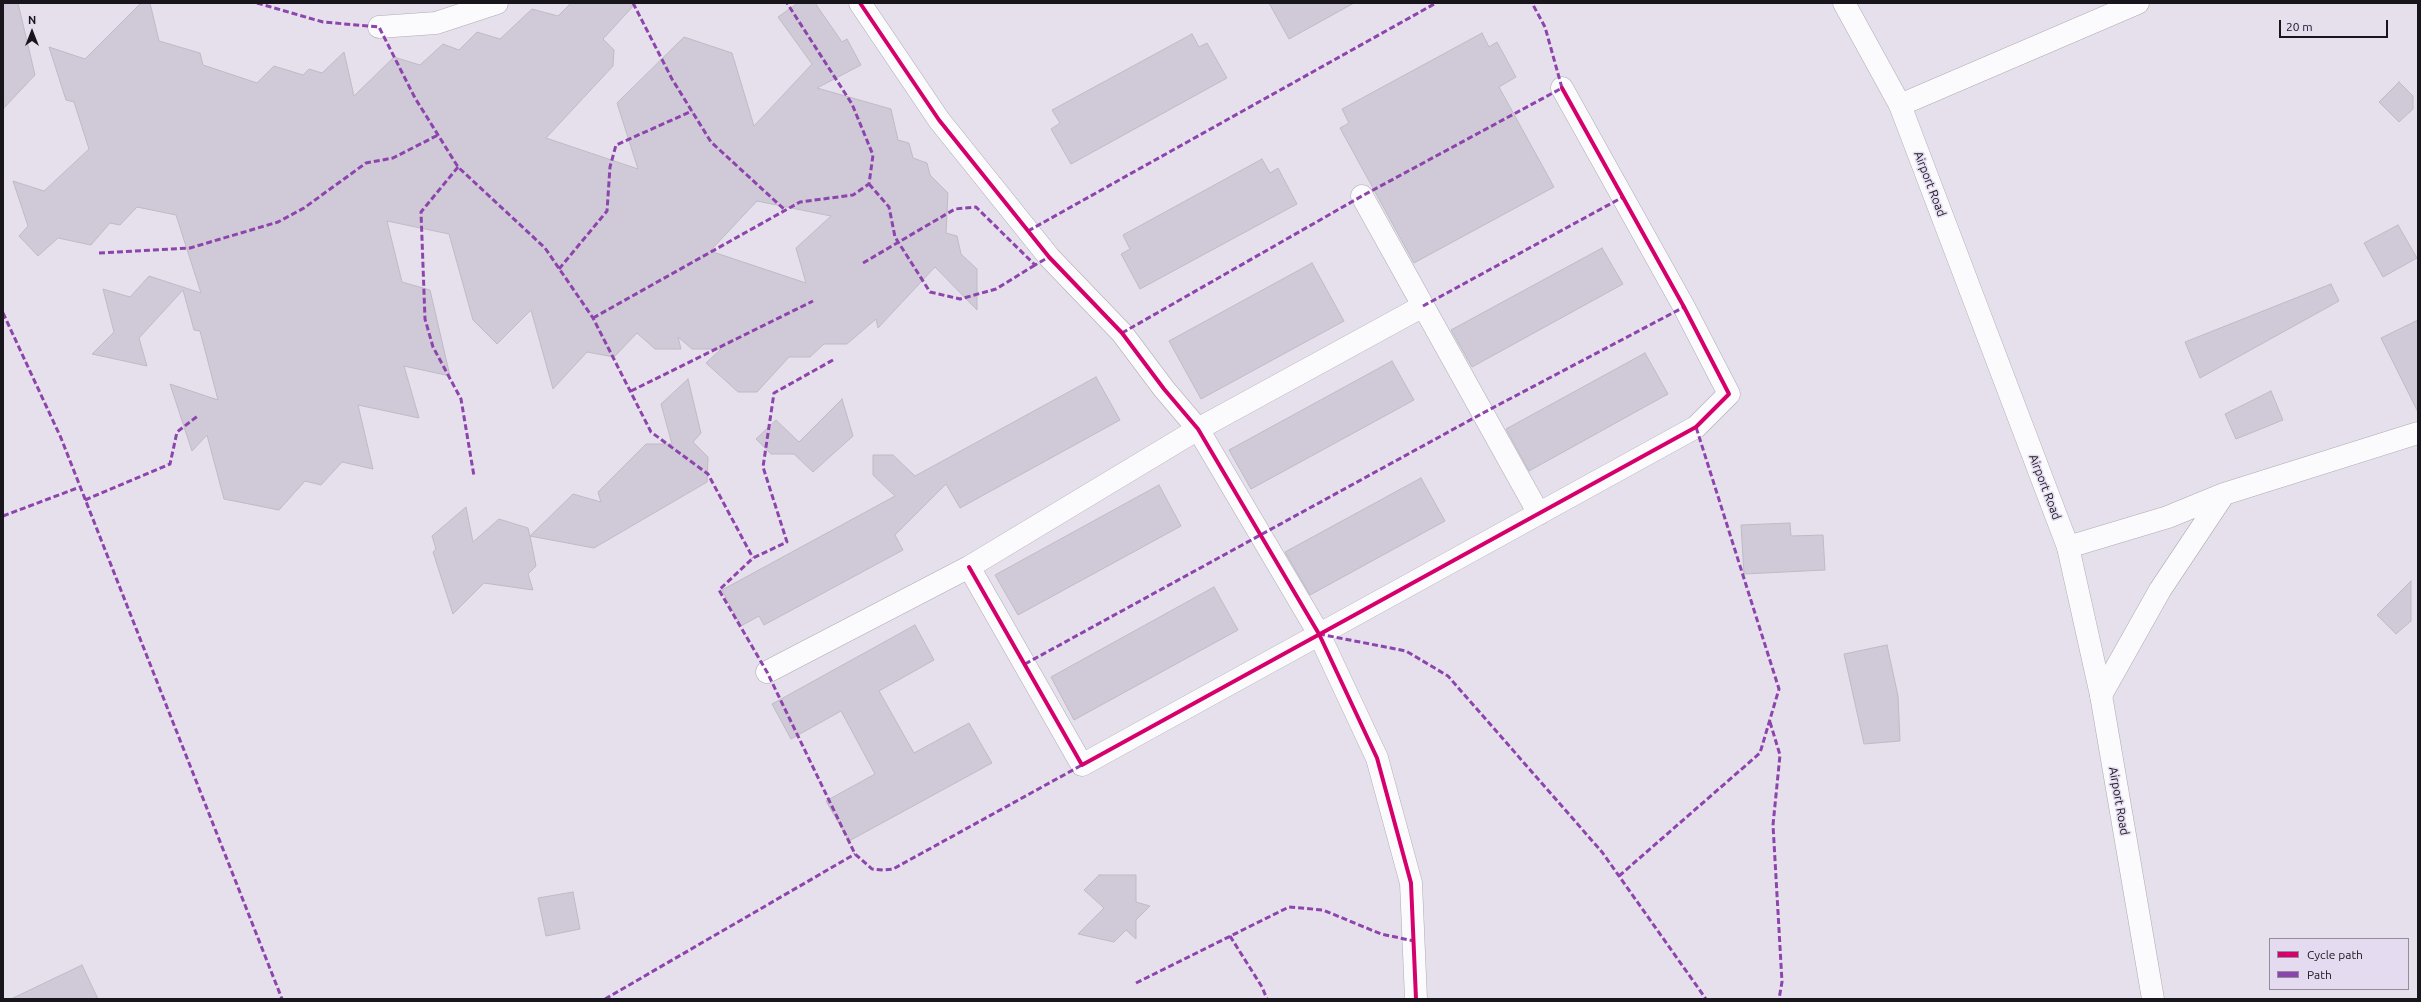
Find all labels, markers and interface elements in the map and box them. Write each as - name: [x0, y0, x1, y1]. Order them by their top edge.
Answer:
- north arrow: [12, 12, 52, 52]
- scale bar: [2281, 12, 2390, 38]
- text: N: [28, 14, 36, 26]
- text: 20 m: [2286, 20, 2313, 33]
- street label: Airport Road: [1911, 149, 1949, 219]
- street label: Airport Road: [2026, 452, 2064, 522]
- street label: Airport Road: [2106, 766, 2132, 836]
- legend: [2269, 938, 2409, 990]
- text: Cycle path: [2307, 948, 2363, 961]
- text: Path: [2307, 968, 2332, 981]

